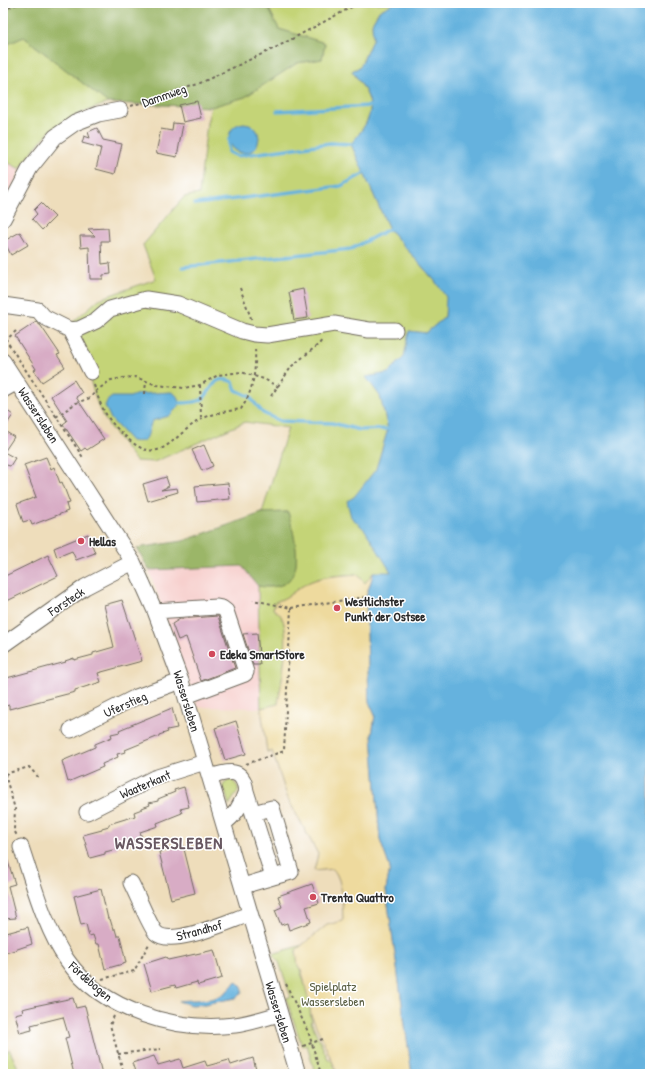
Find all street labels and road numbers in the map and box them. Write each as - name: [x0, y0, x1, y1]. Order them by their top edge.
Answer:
- street label: Dammweg: [139, 79, 189, 111]
- street label: Wassersleben: [14, 384, 64, 447]
- street label: Forsteck: [43, 582, 88, 620]
- street label: Wassersleben: [169, 668, 205, 734]
- street label: Uferstieg: [101, 686, 150, 721]
- street label: Waaterkant: [117, 765, 174, 803]
- street label: Strandhof: [174, 915, 224, 945]
- street label: Fördebogen: [64, 956, 117, 1005]
- street label: Wassersleben: [261, 979, 297, 1045]

